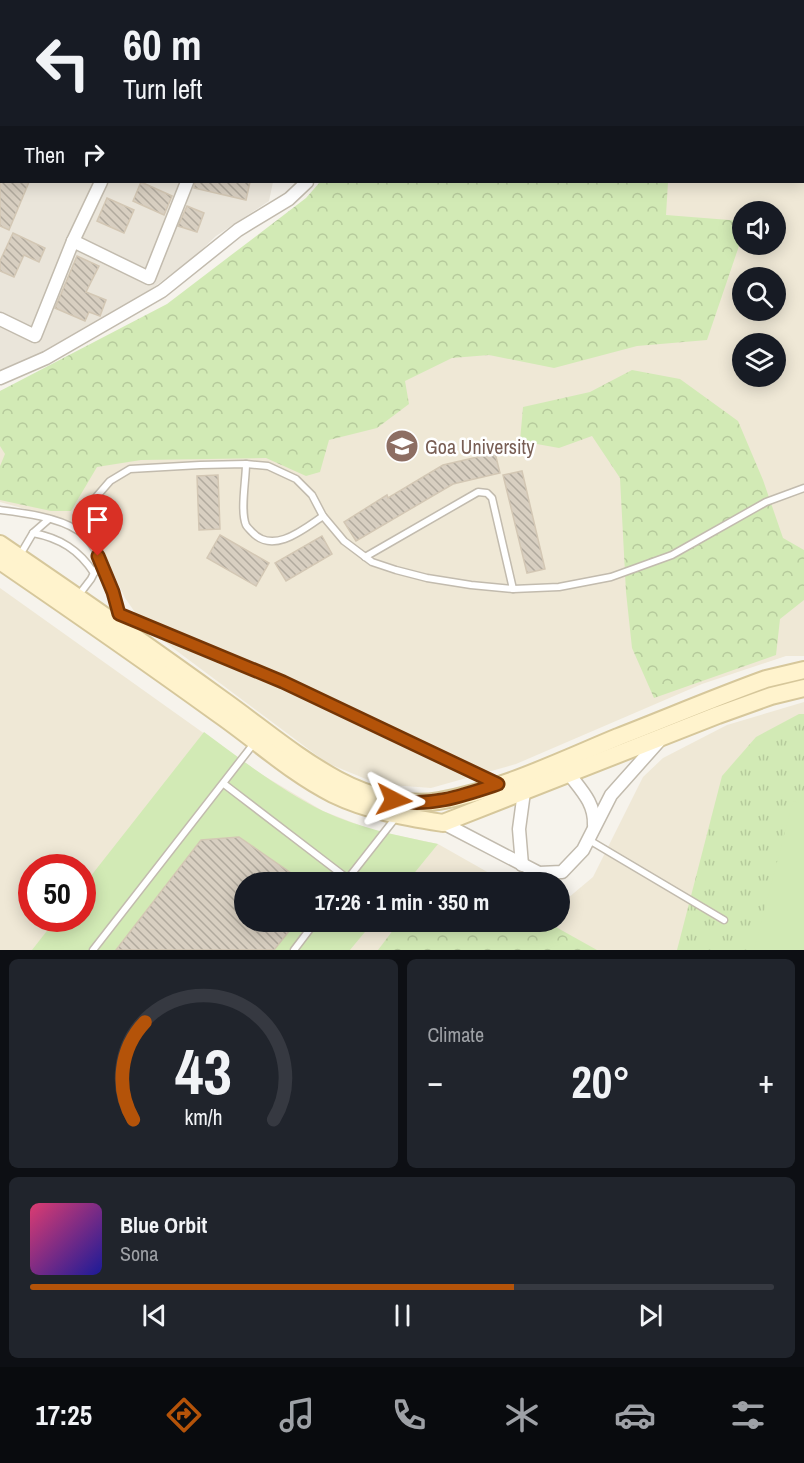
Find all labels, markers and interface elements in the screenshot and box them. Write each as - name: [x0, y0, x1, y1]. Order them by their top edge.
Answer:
- text: 60 m: [123, 17, 202, 73]
- icon: left: [24, 24, 102, 102]
- text: Turn left: [123, 71, 202, 107]
- icon: right: [77, 138, 110, 171]
- text: Then: [24, 140, 65, 170]
- map controls: [732, 201, 786, 387]
- button: sound: [732, 201, 786, 255]
- button: search: [732, 267, 786, 321]
- button: layers: [732, 333, 786, 387]
- school or university icon: Goa University: [384, 428, 420, 464]
- place label: Goa University: [425, 433, 535, 460]
- pin: [72, 494, 123, 556]
- icon: arrive: [81, 503, 114, 536]
- position arrow: [362, 768, 426, 832]
- speed limit sign: 50: [18, 854, 96, 932]
- text: 17:26 · 1 min · 350 m: [315, 887, 489, 917]
- text: Climate: [428, 1021, 484, 1048]
- text: 43: [175, 1029, 232, 1113]
- text: 20°: [571, 1051, 630, 1112]
- text: −: [428, 1059, 443, 1103]
- text: +: [758, 1059, 774, 1103]
- text: km/h: [184, 1104, 222, 1133]
- text: Blue Orbit: [120, 1210, 207, 1240]
- text: Sona: [120, 1240, 158, 1267]
- icon: previous: [138, 1299, 171, 1332]
- icon: pause: [386, 1299, 419, 1332]
- icon: next: [634, 1299, 667, 1332]
- icon: directions: [163, 1394, 205, 1436]
- icon: music: [276, 1394, 318, 1436]
- icon: phone: [388, 1394, 430, 1436]
- icon: climate: [501, 1394, 543, 1436]
- icon: car: [614, 1394, 656, 1436]
- icon: filters: [727, 1394, 769, 1436]
- text: 17:25: [35, 1397, 92, 1433]

